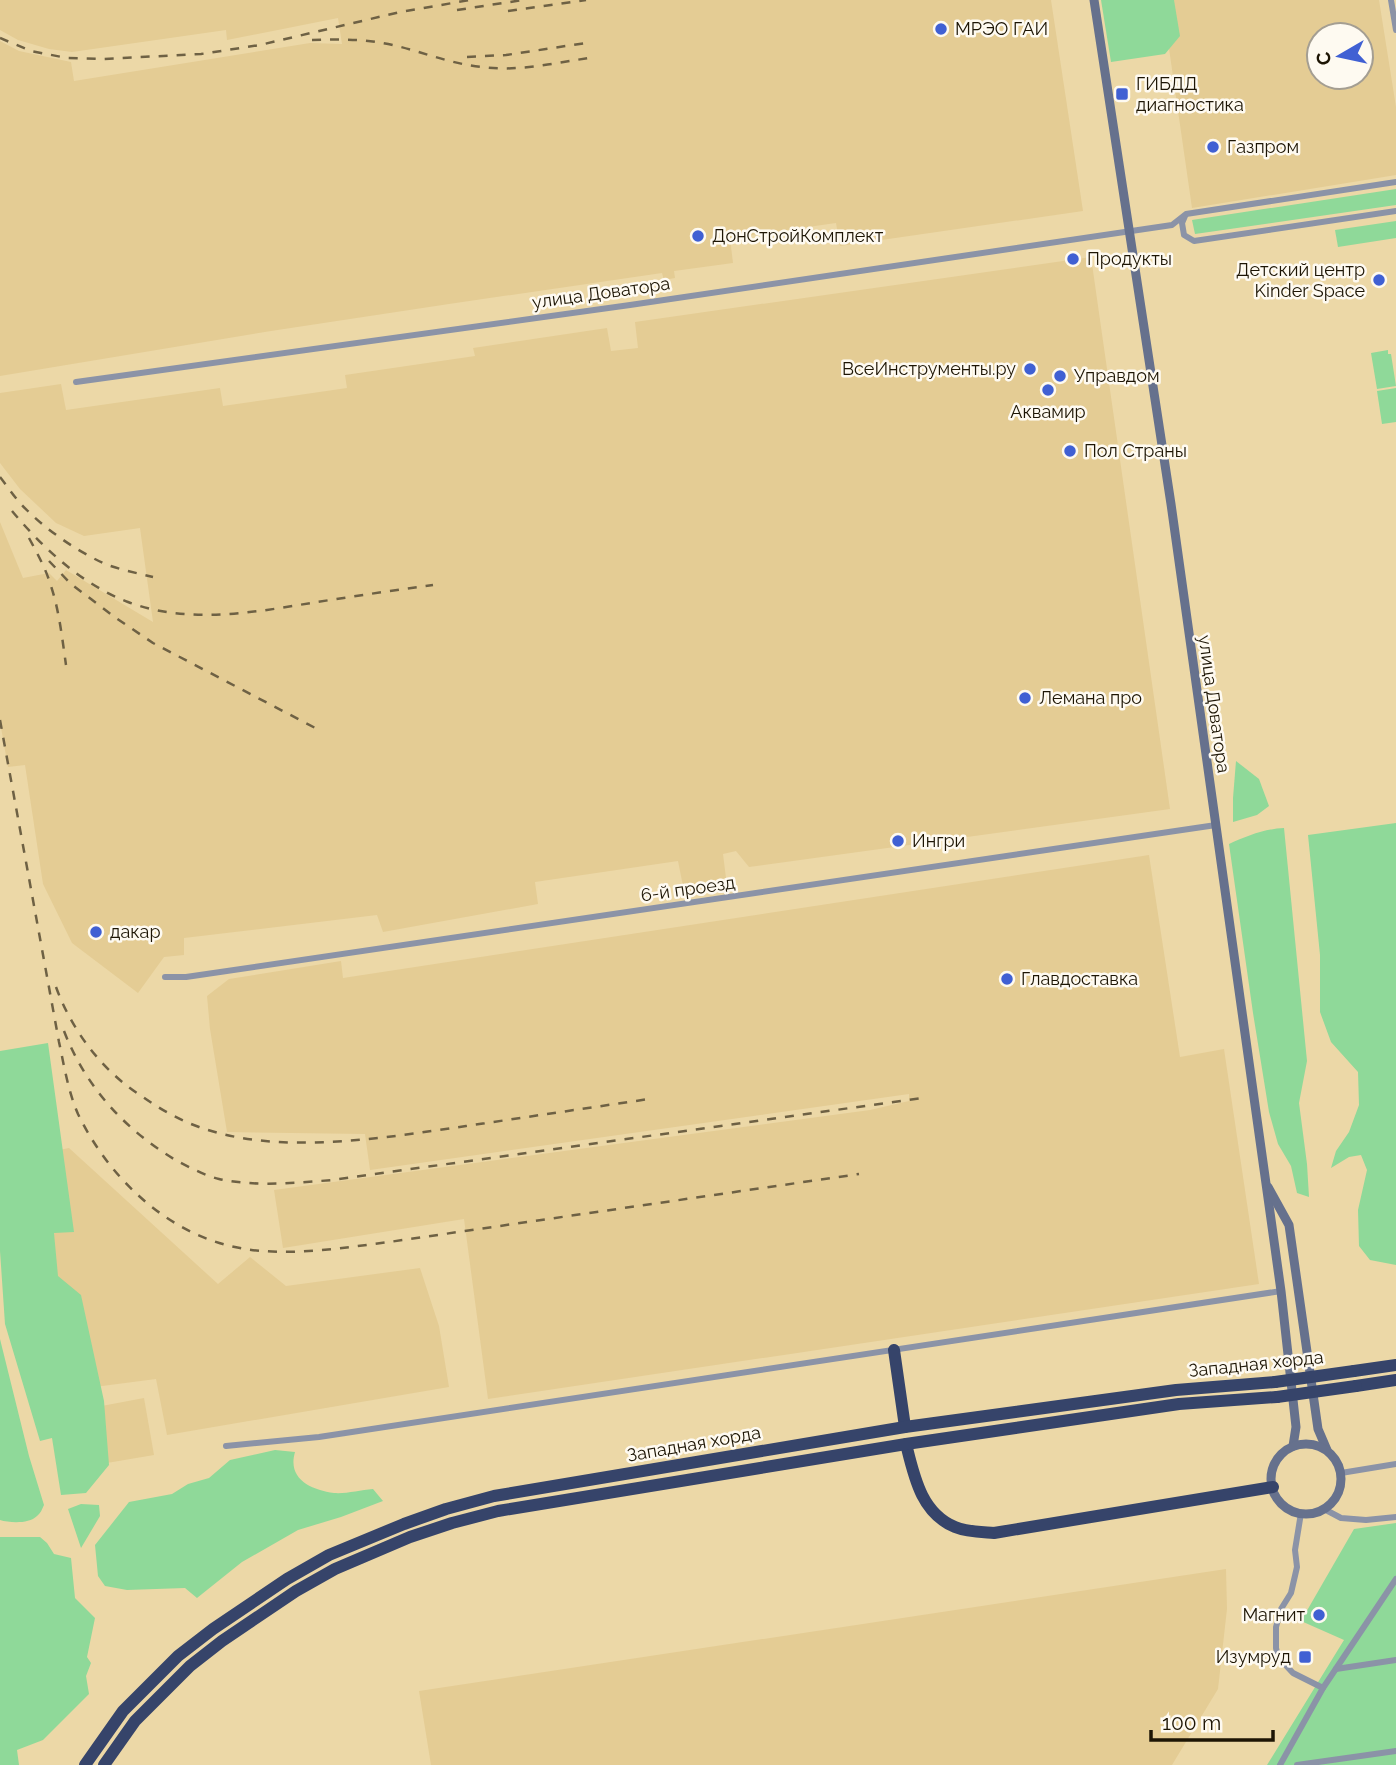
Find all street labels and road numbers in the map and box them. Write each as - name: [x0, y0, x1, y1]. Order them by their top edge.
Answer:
- street label: улица Доватора: [531, 272, 671, 313]
- street label: улица Доватора: [1194, 634, 1235, 774]
- street label: 6-й проезд: [639, 871, 736, 906]
- street label: Западная хорда: [1187, 1346, 1324, 1381]
- street label: Западная хорда: [625, 1421, 762, 1466]

